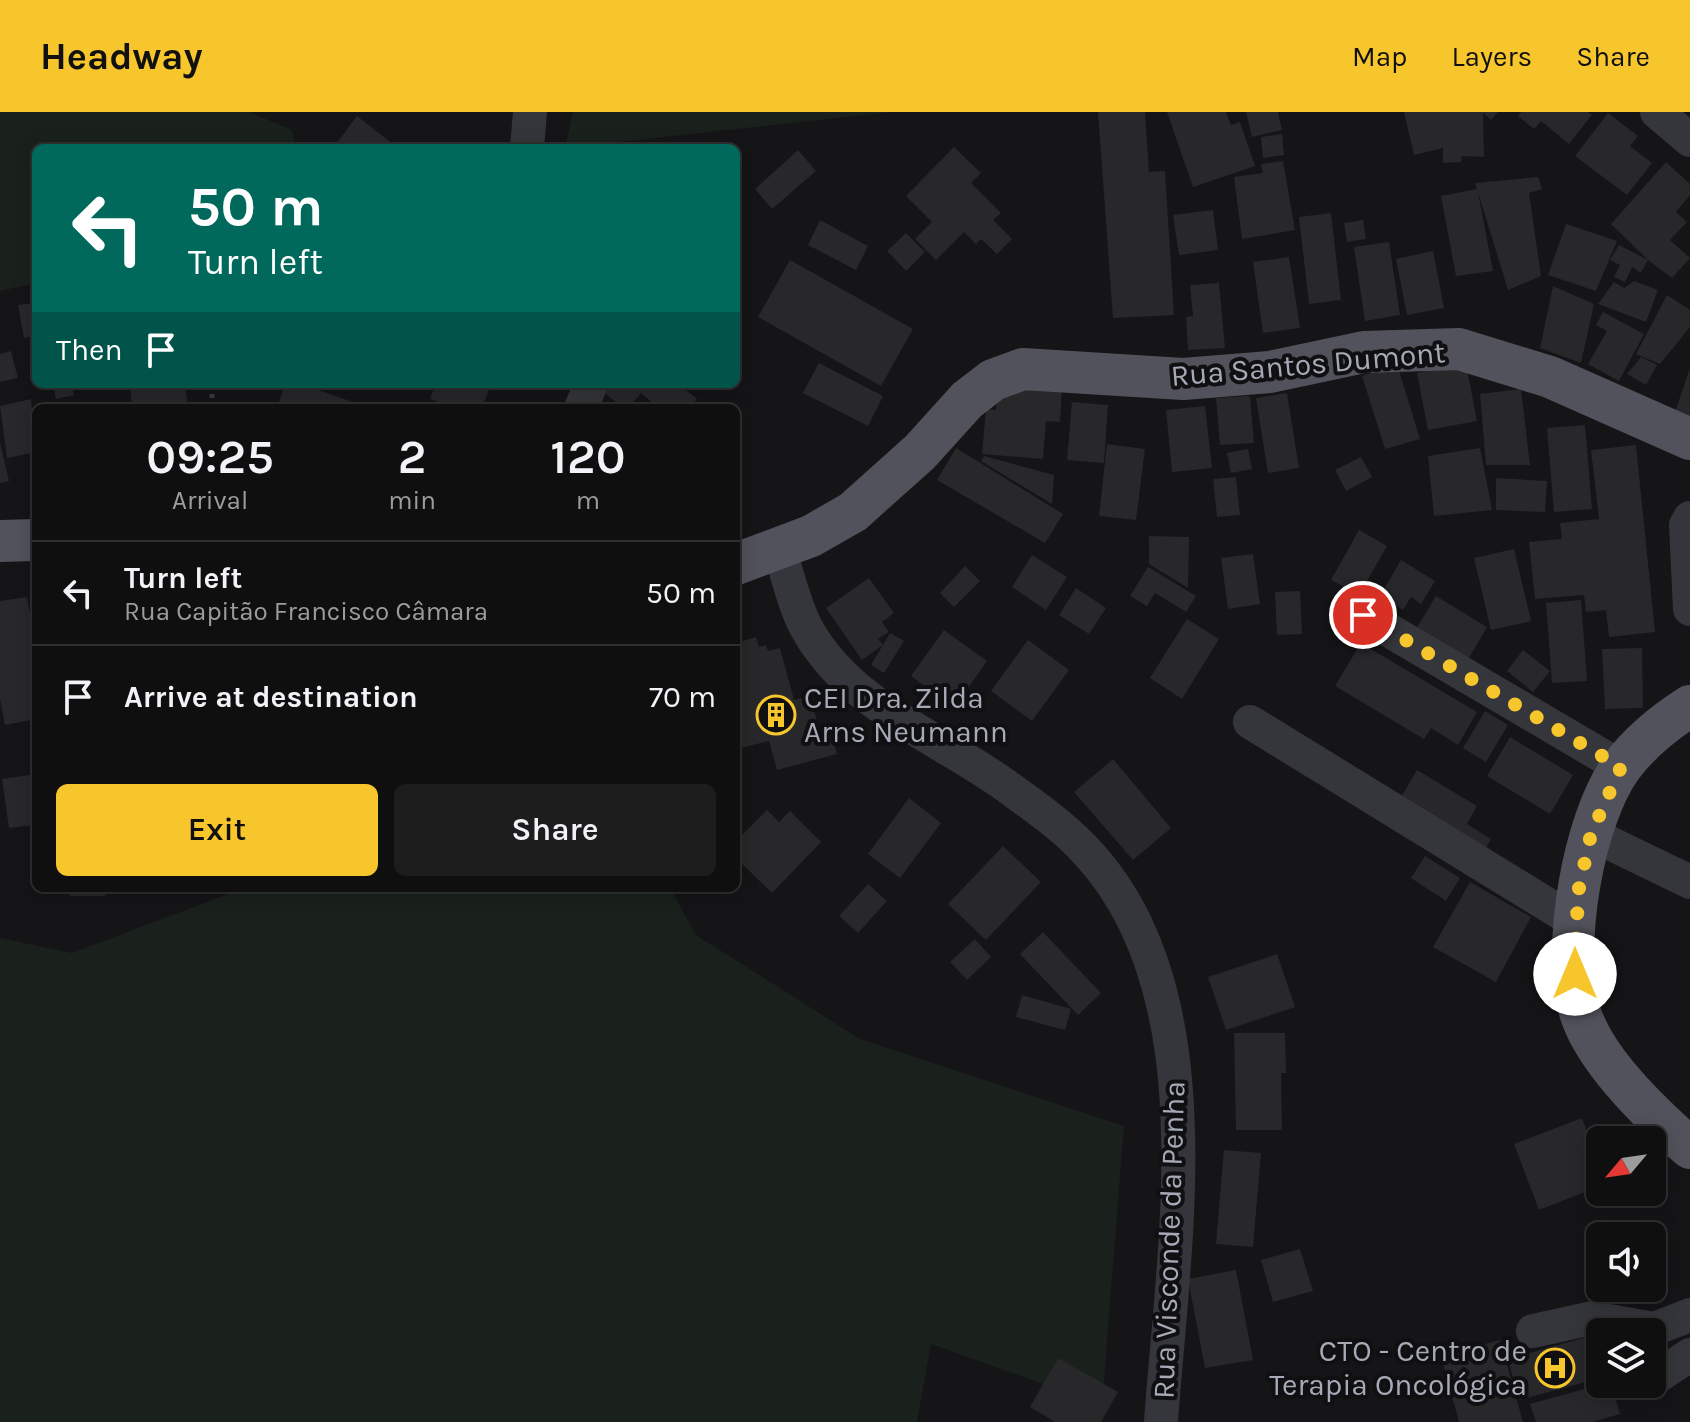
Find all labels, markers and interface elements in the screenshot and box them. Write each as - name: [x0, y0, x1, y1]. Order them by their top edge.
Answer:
- text: Headway: [40, 34, 203, 79]
- text: Map: [1352, 40, 1407, 73]
- text: Layers: [1451, 40, 1532, 73]
- text: Share: [1576, 40, 1650, 73]
- text: 50 m: [188, 174, 323, 239]
- icon: left: [56, 176, 160, 280]
- text: Turn left: [188, 241, 323, 283]
- icon: arrive: [139, 328, 183, 372]
- text: Then: [56, 332, 123, 368]
- street label: Rua Santos Dumont: [1169, 334, 1447, 394]
- text: 09:25: [146, 429, 274, 485]
- text: 2: [398, 429, 426, 485]
- text: 120: [550, 429, 626, 485]
- text: Arrival: [172, 485, 248, 516]
- text: min: [388, 485, 436, 516]
- text: m: [576, 485, 600, 516]
- text: Turn left: [124, 560, 242, 596]
- icon: left: [56, 571, 100, 615]
- text: 50 m: [646, 575, 716, 611]
- pin: [1329, 581, 1397, 649]
- icon: arrive: [1341, 593, 1385, 637]
- text: Rua Capitão Francisco Câmara: [124, 596, 488, 627]
- icon: arrive: [56, 675, 100, 719]
- text: Arrive at destination: [124, 679, 418, 715]
- text: 70 m: [649, 679, 716, 715]
- place label: CEI Dra. Zilda Arns Neumann: [804, 680, 1008, 750]
- building icon: CEI Dra. Zilda Arns Neumann: [755, 694, 797, 736]
- button: Exit: [56, 784, 378, 876]
- button: Share: [394, 784, 716, 876]
- position arrow: [1533, 932, 1617, 1016]
- street label: Rua Visconde da Penha: [1145, 1080, 1193, 1400]
- north arrow: [1586, 1126, 1666, 1206]
- map controls: [1586, 1126, 1666, 1398]
- button: sound: [1586, 1222, 1666, 1302]
- button: layers: [1586, 1318, 1666, 1398]
- place label: CTO - Centro de Terapia Oncológica: [1269, 1333, 1527, 1403]
- hospital icon: CTO - Centro de Terapia Oncológica: [1534, 1347, 1576, 1389]

